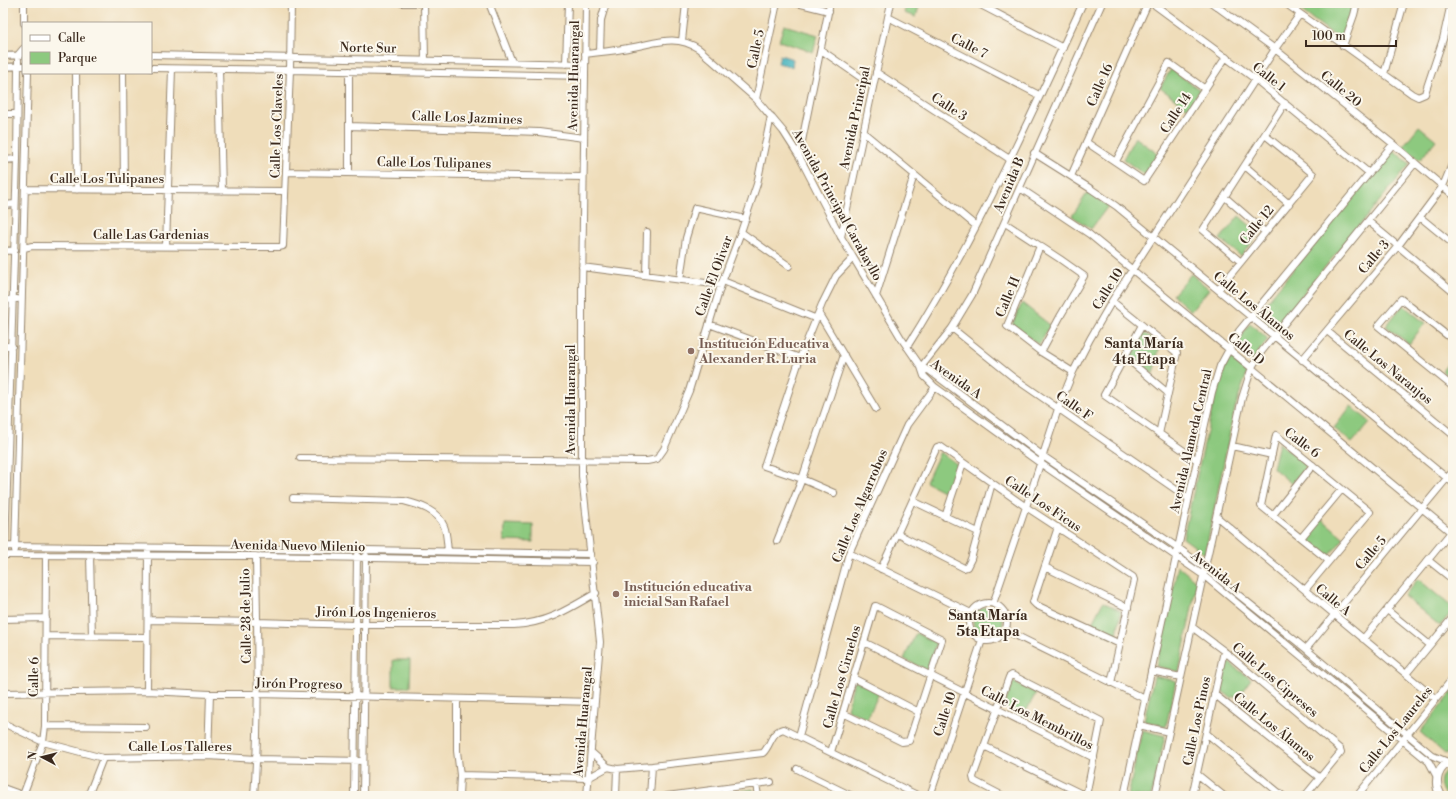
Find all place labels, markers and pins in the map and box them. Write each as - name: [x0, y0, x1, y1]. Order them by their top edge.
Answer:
- place label: Institución Educativa Alexander R. Luria: [698, 336, 830, 367]
- marker: Institución Educativa Alexander R. Luria: [686, 346, 696, 356]
- place label: Institución educativa inicial San Rafael: [624, 579, 753, 610]
- marker: Institución educativa inicial San Rafael: [611, 589, 621, 599]

